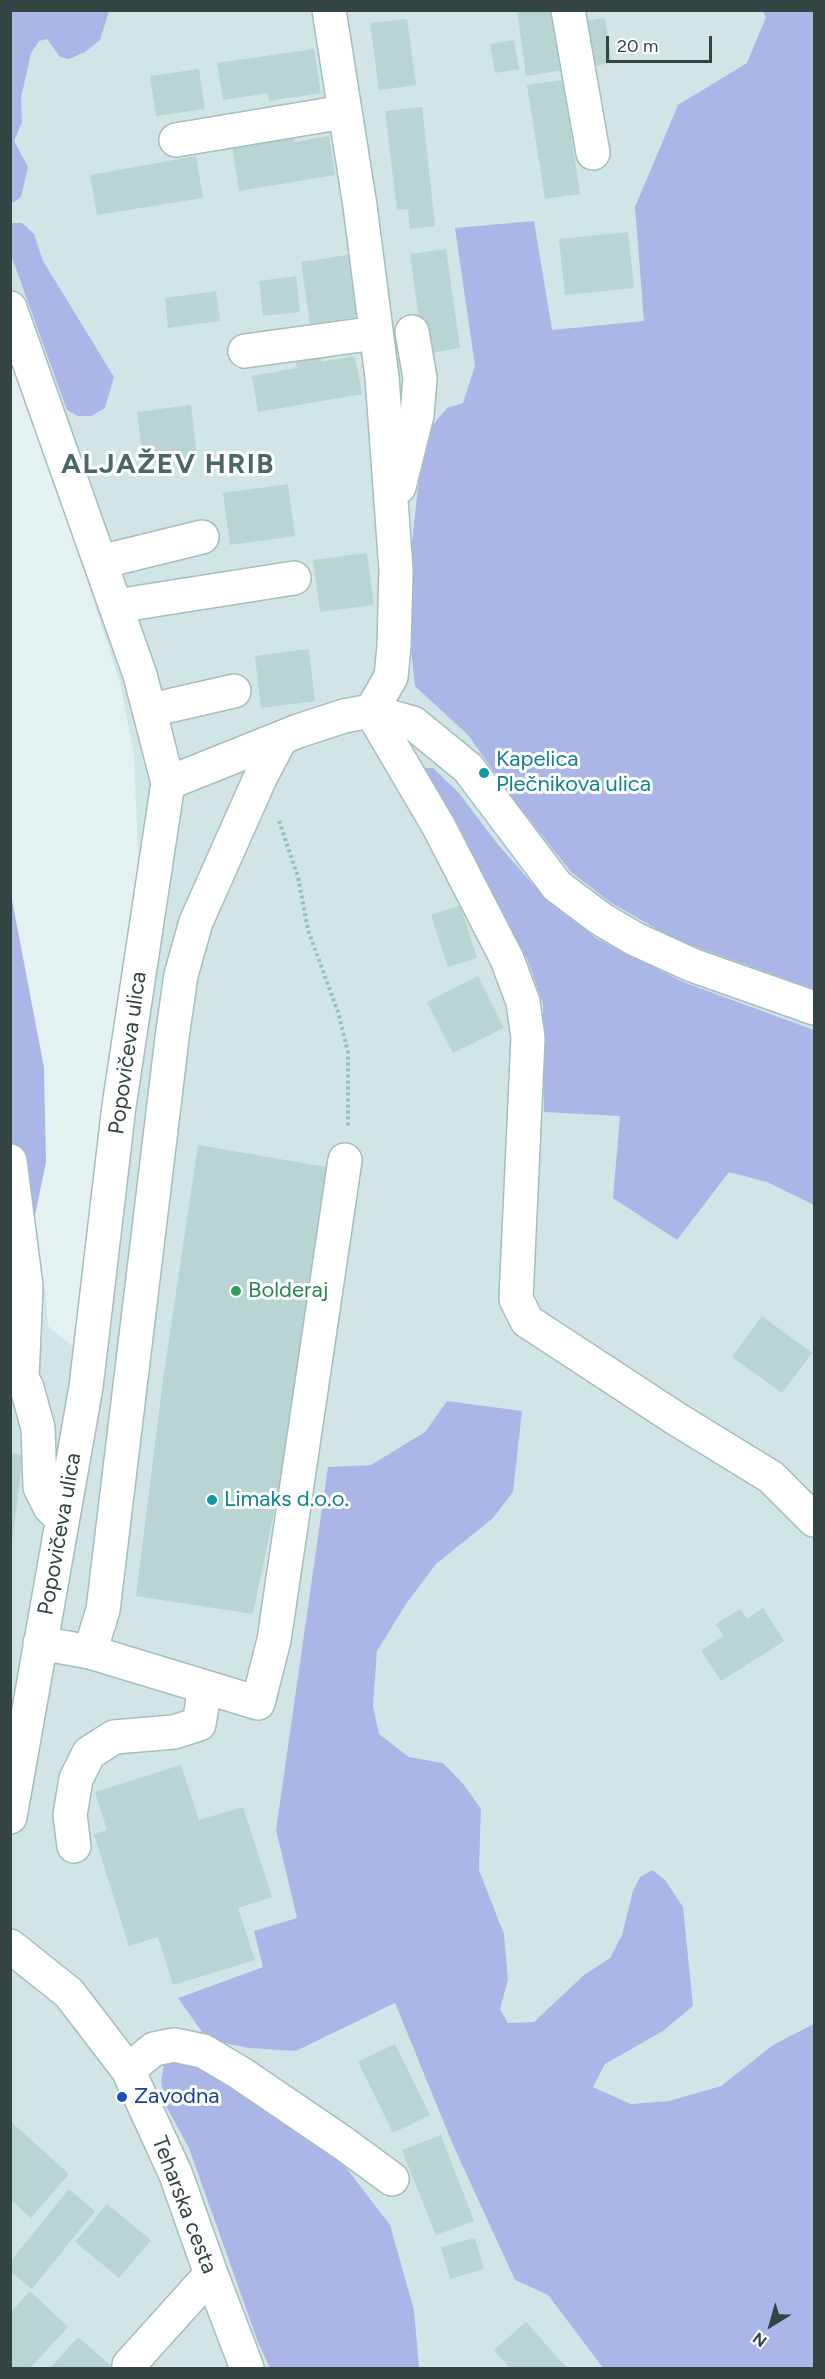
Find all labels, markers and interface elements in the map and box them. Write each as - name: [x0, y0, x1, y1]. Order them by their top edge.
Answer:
- scale bar: [609, 24, 716, 62]
- text: 20 m: [617, 35, 658, 57]
- district label: ALJAŽEV HRIB: [61, 448, 275, 482]
- place label: Kapelica Plečnikova ulica: [496, 747, 651, 798]
- marker: Kapelica Plečnikova ulica: [477, 766, 491, 780]
- street label: Popovičeva ulica: [104, 970, 152, 1136]
- place label: Bolderaj: [248, 1278, 329, 1304]
- marker: Bolderaj: [229, 1284, 243, 1298]
- street label: Popovičeva ulica: [33, 1451, 87, 1617]
- place label: Limaks d.o.o.: [224, 1487, 349, 1513]
- marker: Limaks d.o.o.: [205, 1493, 219, 1507]
- place label: Zavodna: [134, 2084, 219, 2110]
- marker: Zavodna: [115, 2090, 129, 2104]
- street label: Teharska cesta: [146, 2133, 222, 2277]
- north arrow: [741, 2295, 801, 2355]
- text: N: [749, 2328, 771, 2351]

